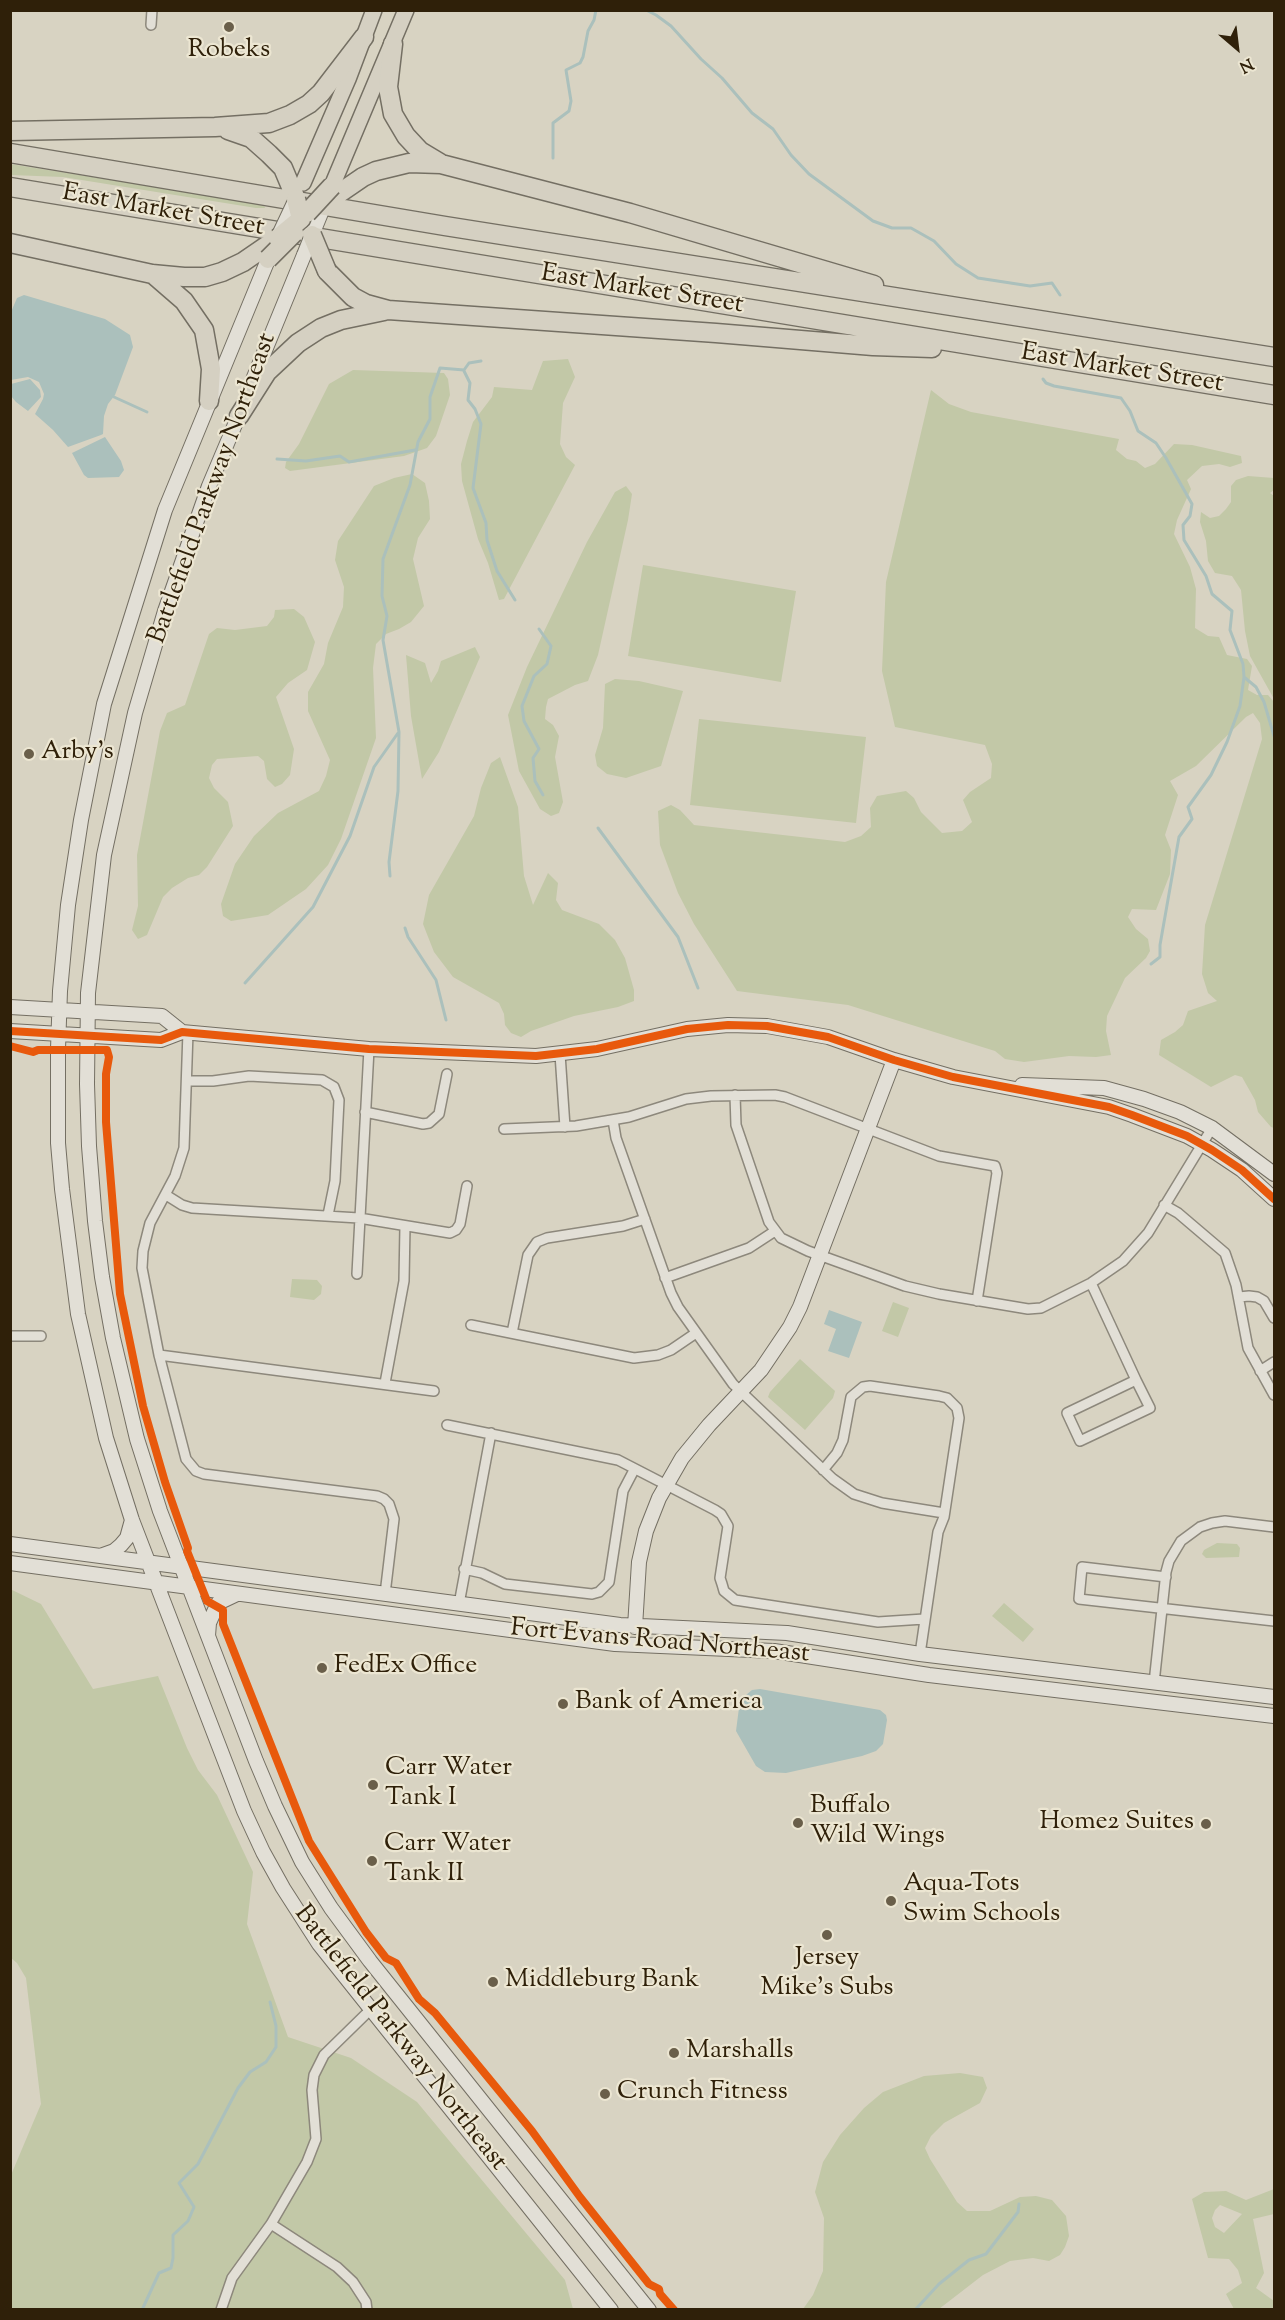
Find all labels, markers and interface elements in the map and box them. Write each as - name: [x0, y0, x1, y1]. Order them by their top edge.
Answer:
- north arrow: [1207, 18, 1267, 78]
- marker: Robeks: [222, 20, 236, 34]
- place label: Robeks: [188, 36, 270, 68]
- text: N: [1235, 51, 1257, 77]
- street label: East Market Street: [59, 179, 267, 245]
- street label: East Market Street: [538, 260, 746, 322]
- street label: Battlefield Parkway Northeast: [143, 329, 285, 649]
- street label: East Market Street: [1018, 339, 1226, 401]
- place label: Arby's: [41, 738, 114, 770]
- marker: Arby's: [22, 747, 36, 761]
- street label: Fort Evans Road Northeast: [509, 1614, 811, 1672]
- place label: FedEx Office: [334, 1652, 477, 1684]
- marker: FedEx Office: [315, 1661, 329, 1675]
- place label: Bank of America: [575, 1688, 762, 1720]
- marker: Bank of America: [556, 1697, 570, 1711]
- place label: Carr Water Tank I: [385, 1754, 512, 1816]
- marker: Carr Water Tank I: [366, 1778, 380, 1792]
- place label: Buffalo Wild Wings: [810, 1792, 945, 1853]
- place label: Home2 Suites: [1039, 1808, 1194, 1840]
- marker: Buffalo Wild Wings: [791, 1816, 805, 1830]
- marker: Home2 Suites: [1199, 1817, 1213, 1831]
- place label: Carr Water Tank II: [384, 1830, 511, 1892]
- marker: Carr Water Tank II: [365, 1854, 379, 1868]
- place label: Aqua-Tots Swim Schools: [903, 1870, 1060, 1931]
- marker: Aqua-Tots Swim Schools: [884, 1894, 898, 1908]
- street label: Battlefield Parkway Northeast: [286, 1900, 512, 2178]
- marker: Jersey Mike's Subs: [820, 1928, 834, 1942]
- place label: Jersey Mike's Subs: [760, 1944, 894, 2006]
- place label: Middleburg Bank: [505, 1966, 699, 1998]
- marker: Middleburg Bank: [486, 1975, 500, 1989]
- place label: Marshalls: [686, 2037, 793, 2069]
- marker: Marshalls: [667, 2046, 681, 2060]
- place label: Crunch Fitness: [617, 2078, 788, 2110]
- marker: Crunch Fitness: [598, 2087, 612, 2101]

